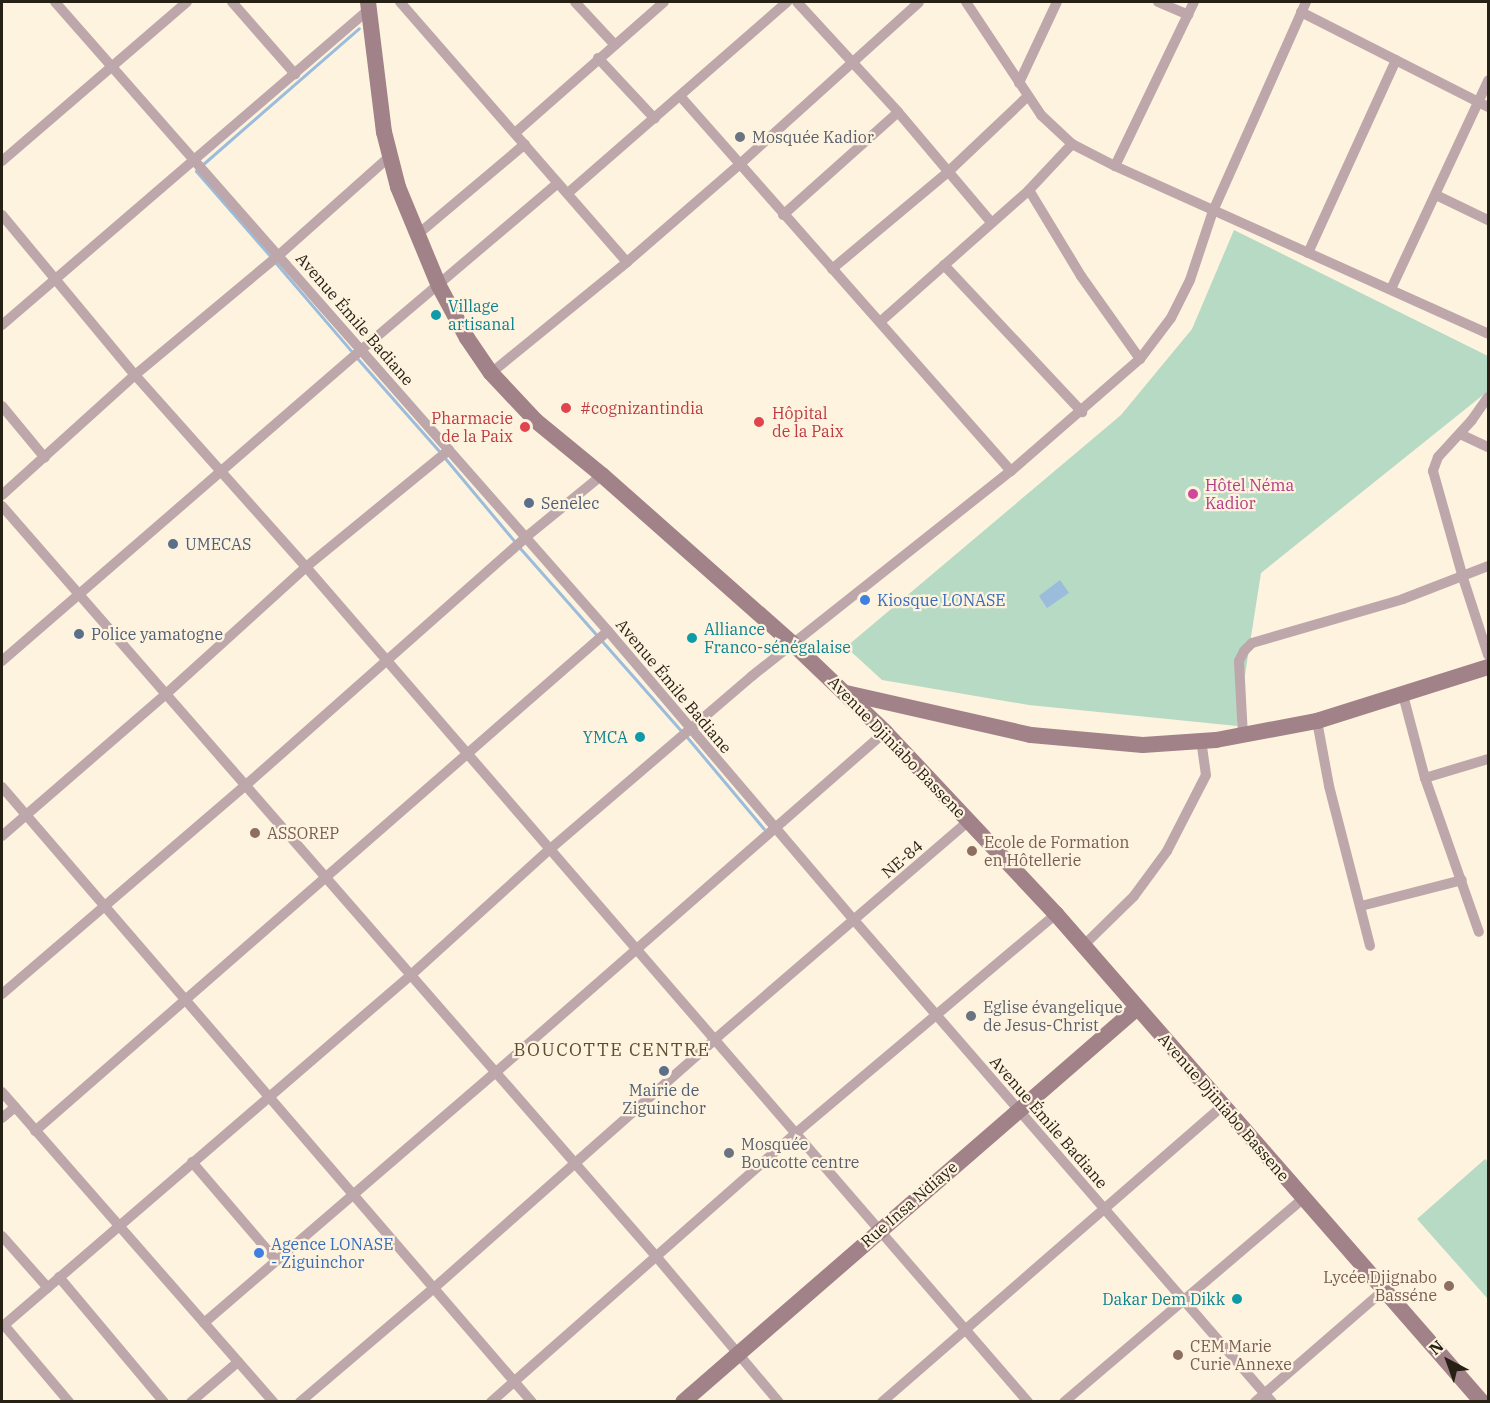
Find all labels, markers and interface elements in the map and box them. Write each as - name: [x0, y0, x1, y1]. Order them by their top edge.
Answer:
- place label: Mosquée Kadior: [752, 127, 874, 147]
- marker: Mosquée Kadior: [733, 130, 747, 144]
- street label: Avenue Émile Badiane: [292, 249, 418, 389]
- place label: Village artisanal: [448, 296, 515, 334]
- marker: Village artisanal: [429, 308, 443, 322]
- place label: #cognizantindia: [580, 398, 704, 418]
- marker: #cognizantindia: [557, 399, 575, 417]
- place label: Hôpital de la Paix: [772, 403, 844, 441]
- place label: Pharmacie de la Paix: [431, 408, 513, 446]
- marker: Hôpital de la Paix: [750, 413, 768, 431]
- marker: Pharmacie de la Paix: [518, 420, 532, 434]
- place label: Hôtel Néma Kadior: [1205, 475, 1294, 513]
- marker: Hôtel Néma Kadior: [1186, 487, 1200, 501]
- place label: Senelec: [541, 493, 599, 513]
- marker: Senelec: [522, 496, 536, 510]
- place label: UMECAS: [185, 534, 251, 554]
- marker: UMECAS: [166, 537, 180, 551]
- place label: Kiosque LONASE: [877, 590, 1006, 610]
- marker: Kiosque LONASE: [858, 593, 872, 607]
- street label: Avenue Émile Badiane: [612, 615, 736, 757]
- place label: Alliance Franco-sénégalaise: [704, 619, 851, 657]
- place label: Police yamatogne: [91, 624, 223, 644]
- marker: Police yamatogne: [72, 627, 86, 641]
- marker: Alliance Franco-sénégalaise: [685, 631, 699, 645]
- street label: Avenue Djiniabo Bassene: [824, 672, 970, 822]
- place label: YMCA: [583, 727, 628, 747]
- marker: YMCA: [633, 730, 647, 744]
- place label: ASSOREP: [267, 823, 339, 843]
- marker: ASSOREP: [248, 826, 262, 840]
- place label: Ecole de Formation en Hôtellerie: [984, 832, 1130, 870]
- street label: NE-84: [878, 836, 926, 882]
- marker: Ecole de Formation en Hôtellerie: [965, 844, 979, 858]
- place label: Eglise évangelique de Jesus-Christ: [983, 997, 1123, 1035]
- marker: Eglise évangelique de Jesus-Christ: [964, 1009, 978, 1023]
- street label: Avenue Djiniabo Bassene: [1154, 1029, 1294, 1185]
- district label: BOUCOTTE CENTRE: [513, 1039, 711, 1061]
- street label: Avenue Émile Badiane: [986, 1052, 1112, 1192]
- marker: Mairie de Ziguinchor: [657, 1064, 671, 1078]
- place label: Mairie de Ziguinchor: [622, 1080, 706, 1118]
- place label: Mosquée Boucotte centre: [741, 1134, 859, 1172]
- marker: Mosquée Boucotte centre: [722, 1146, 736, 1160]
- street label: Rue Insa Ndiaye: [857, 1157, 961, 1251]
- place label: Agence LONASE - Ziguinchor: [271, 1234, 393, 1272]
- marker: Agence LONASE - Ziguinchor: [252, 1246, 266, 1260]
- place label: Lycée Djignabo Basséne: [1323, 1267, 1437, 1305]
- marker: Lycée Djignabo Basséne: [1442, 1279, 1456, 1293]
- place label: Dakar Dem Dikk: [1102, 1289, 1225, 1309]
- marker: Dakar Dem Dikk: [1230, 1292, 1244, 1306]
- north arrow: [1418, 1331, 1478, 1391]
- place label: CEM Marie Curie Annexe: [1190, 1336, 1292, 1374]
- text: N: [1425, 1336, 1448, 1359]
- marker: CEM Marie Curie Annexe: [1171, 1348, 1185, 1362]

